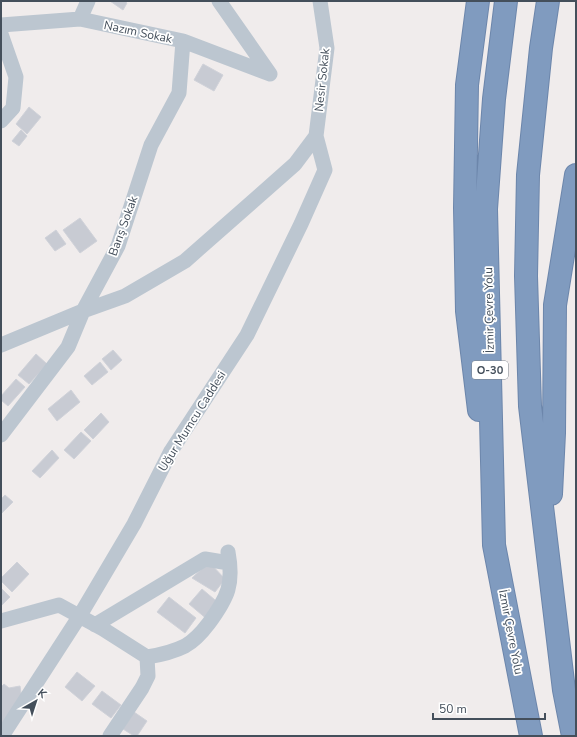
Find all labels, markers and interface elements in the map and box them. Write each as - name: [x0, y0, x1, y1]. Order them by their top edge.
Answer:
- street label: Nazım Sokak: [102, 17, 175, 47]
- street label: Nesir Sokak: [311, 47, 333, 112]
- street label: Barış Sokak: [105, 193, 142, 258]
- street label: İzmir Çevre Yolu: [480, 267, 498, 353]
- road number: O-30: [472, 361, 508, 379]
- street label: Uğur Mumcu Caddesi: [155, 368, 229, 474]
- street label: İzmir Çevre Yolu: [495, 588, 527, 676]
- north arrow: [16, 681, 56, 721]
- text: K: [34, 685, 50, 702]
- scale bar: [433, 695, 545, 721]
- text: 50 m: [439, 701, 467, 717]

